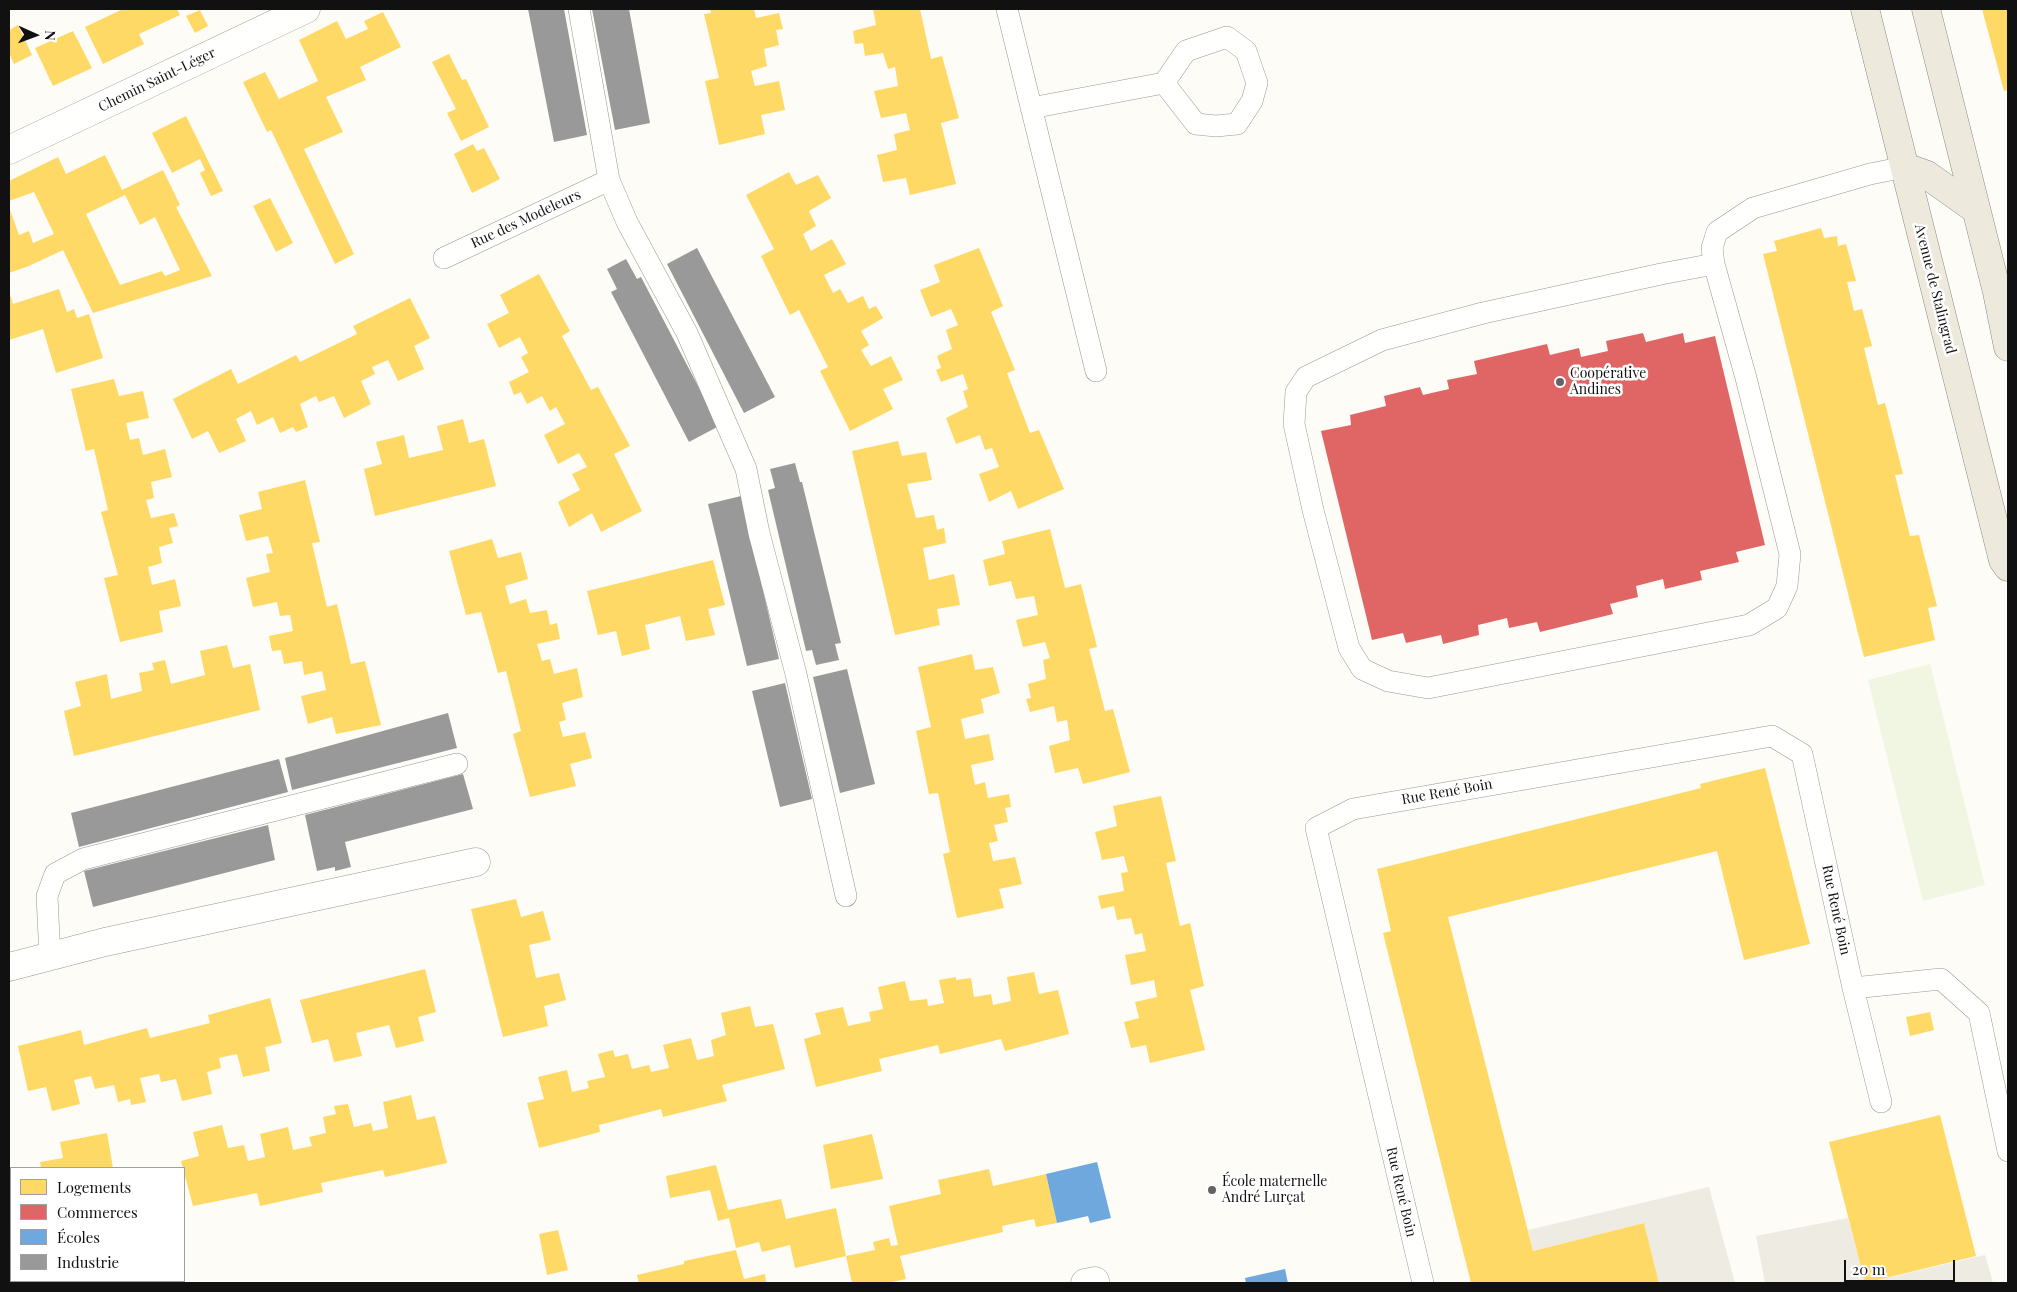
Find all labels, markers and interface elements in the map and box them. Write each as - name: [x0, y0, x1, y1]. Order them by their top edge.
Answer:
- north arrow: [10, 10, 60, 60]
- text: N: [41, 30, 60, 41]
- street label: Chemin Saint-Léger: [96, 44, 218, 116]
- street label: Rue des Modeleurs: [468, 186, 584, 252]
- street label: Avenue de Stalingrad: [1911, 222, 1959, 356]
- place label: Coopérative Andines: [1570, 366, 1646, 398]
- marker: Coopérative Andines: [1554, 376, 1566, 388]
- street label: Rue René Boin: [1400, 776, 1494, 808]
- street label: Rue René Boin: [1818, 863, 1854, 957]
- street label: Rue René Boin: [1382, 1145, 1420, 1239]
- legend: [10, 1167, 185, 1282]
- place label: École maternelle André Lurçat: [1222, 1174, 1327, 1206]
- text: Logements: [57, 1177, 131, 1197]
- marker: École maternelle André Lurçat: [1206, 1184, 1218, 1196]
- text: Commerces: [57, 1202, 138, 1222]
- text: Écoles: [57, 1227, 100, 1247]
- scale bar: [1847, 1250, 1958, 1282]
- text: Industrie: [57, 1252, 119, 1272]
- text: 20 m: [1852, 1259, 1885, 1279]

